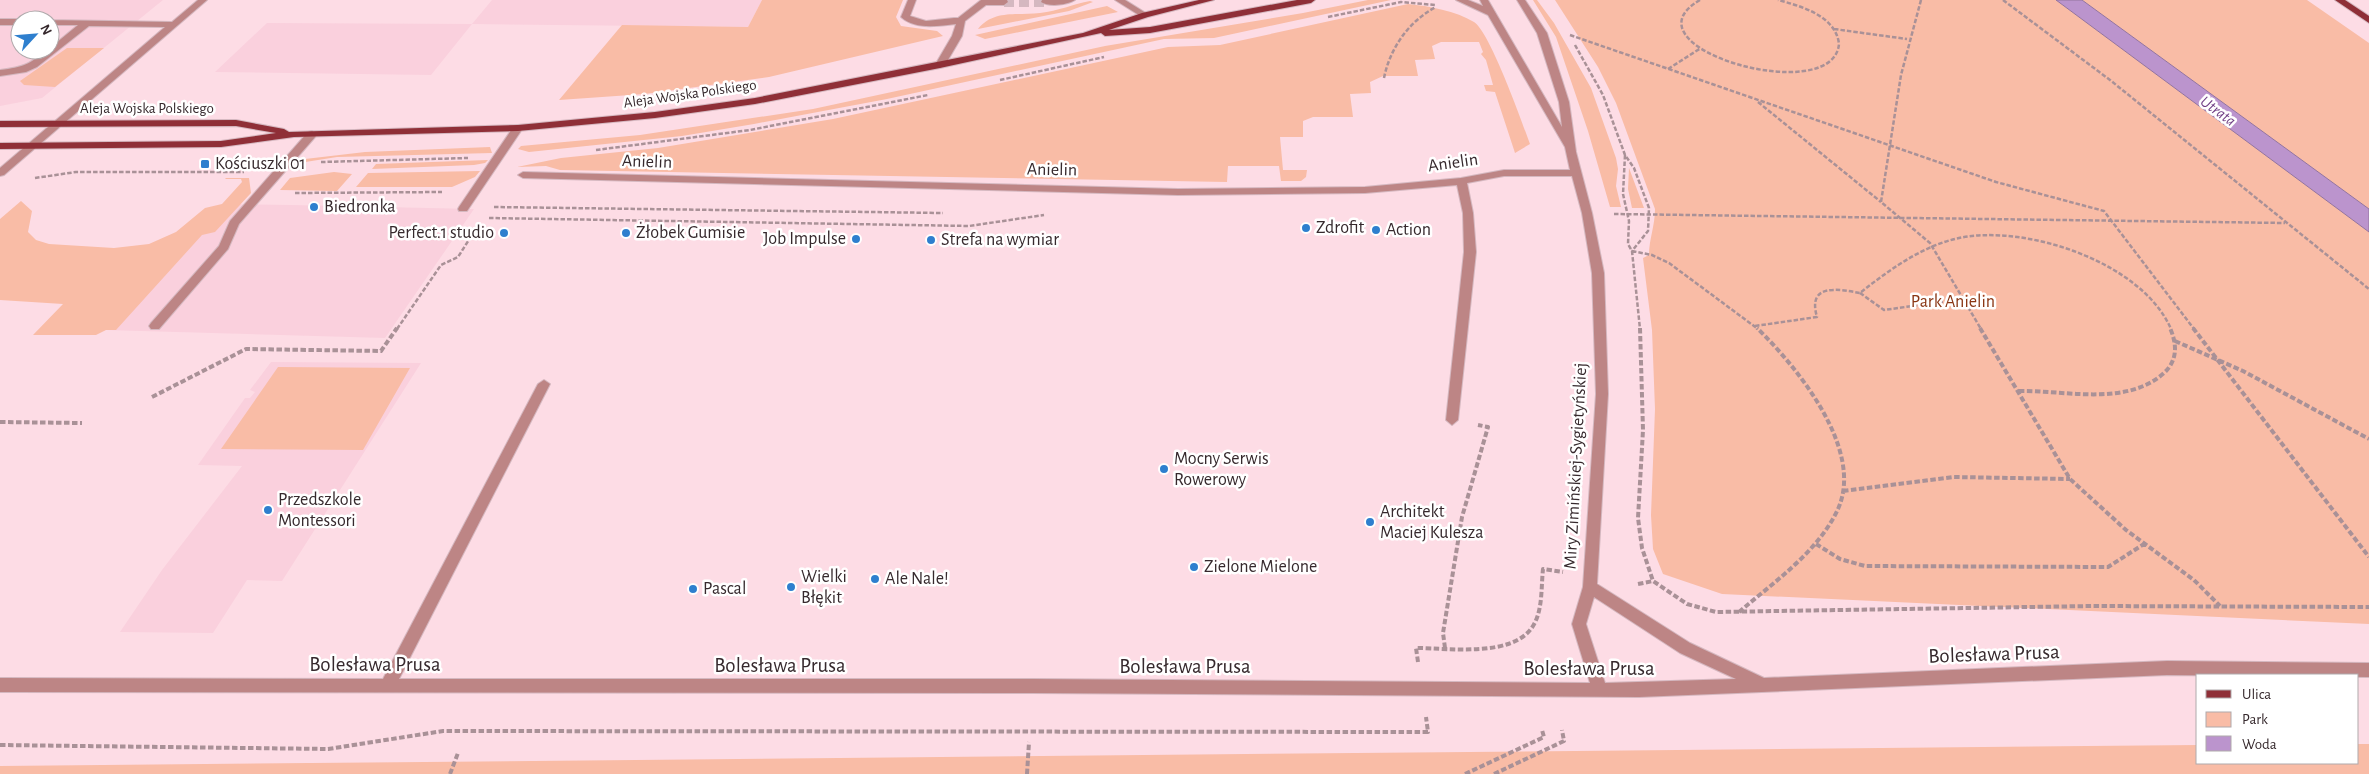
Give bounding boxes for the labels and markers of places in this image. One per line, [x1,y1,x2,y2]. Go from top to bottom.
place label: Kościuszki 01 [215,155,306,173]
marker: Kościuszki 01 [199,158,211,170]
place label: Biedronka [324,198,396,216]
marker: Biedronka [308,201,320,213]
place label: Zdrofit [1316,219,1365,237]
place label: Action [1386,221,1431,239]
place label: Żłobek Gumisie [636,222,745,242]
marker: Zdrofit [1300,222,1312,234]
place label: Perfect.1 studio [388,224,494,242]
marker: Action [1370,224,1382,236]
marker: Perfect.1 studio [498,227,510,239]
marker: Żłobek Gumisie [620,227,632,239]
place label: Job Impulse [763,230,846,248]
place label: Strefa na wymiar [941,231,1059,249]
marker: Job Impulse [850,233,862,245]
marker: Strefa na wymiar [925,234,937,246]
place label: Mocny Serwis Rowerowy [1174,450,1269,489]
marker: Mocny Serwis Rowerowy [1158,463,1170,475]
place label: Przedszkole Montessori [278,491,361,530]
place label: Architekt Maciej Kulesza [1380,503,1484,542]
marker: Przedszkole Montessori [262,504,274,516]
marker: Architekt Maciej Kulesza [1364,516,1376,528]
place label: Zielone Mielone [1204,558,1317,576]
marker: Zielone Mielone [1188,561,1200,573]
place label: Wielki Błękit [801,568,847,607]
place label: Ale Nale! [885,570,949,588]
marker: Ale Nale! [869,573,881,585]
place label: Pascal [703,580,746,598]
marker: Wielki Błękit [785,581,797,593]
marker: Pascal [687,583,699,595]

